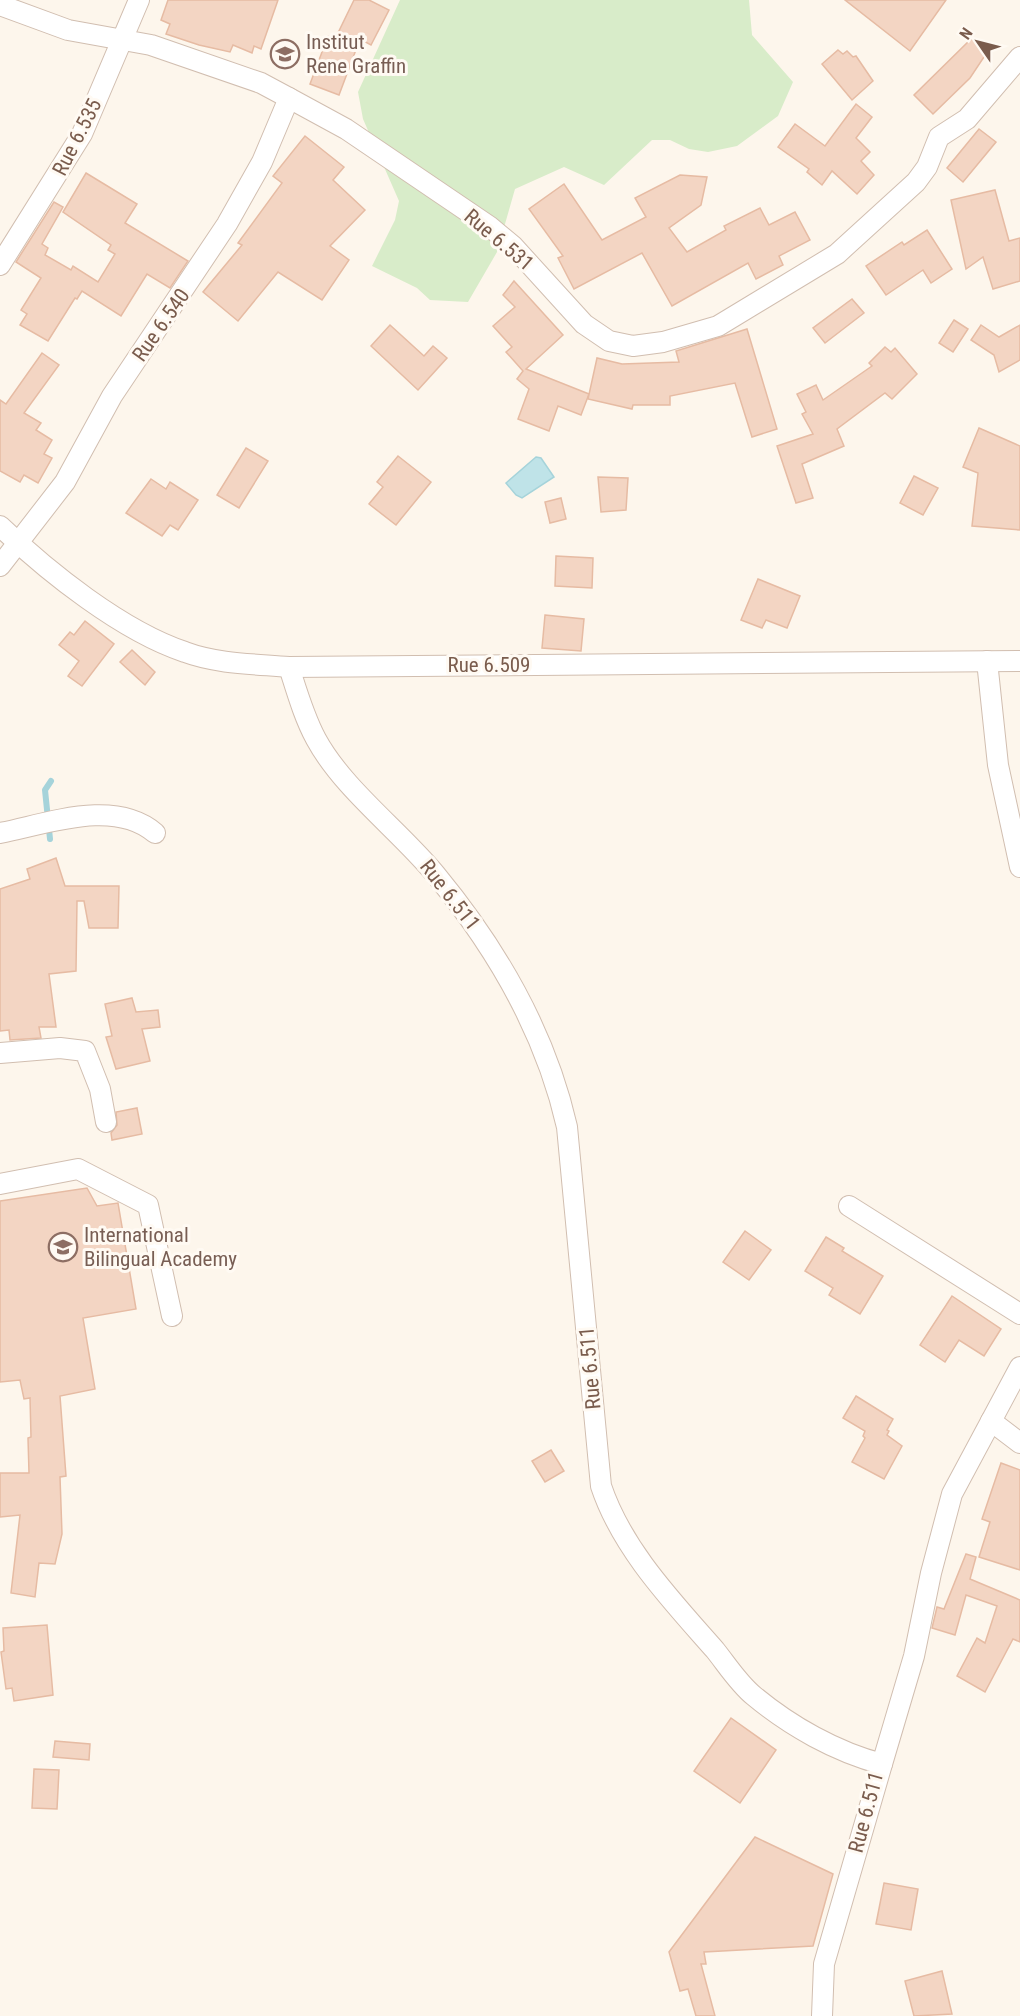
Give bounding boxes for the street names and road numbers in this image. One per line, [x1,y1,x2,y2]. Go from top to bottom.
street label: Rue 6.535 [47,95,107,179]
street label: Rue 6.531 [460,204,538,276]
street label: Rue 6.540 [127,284,195,366]
street label: Rue 6.509 [448,653,530,677]
street label: Rue 6.511 [415,855,485,935]
street label: Rue 6.511 [574,1326,606,1410]
street label: Rue 6.511 [844,1769,888,1855]

